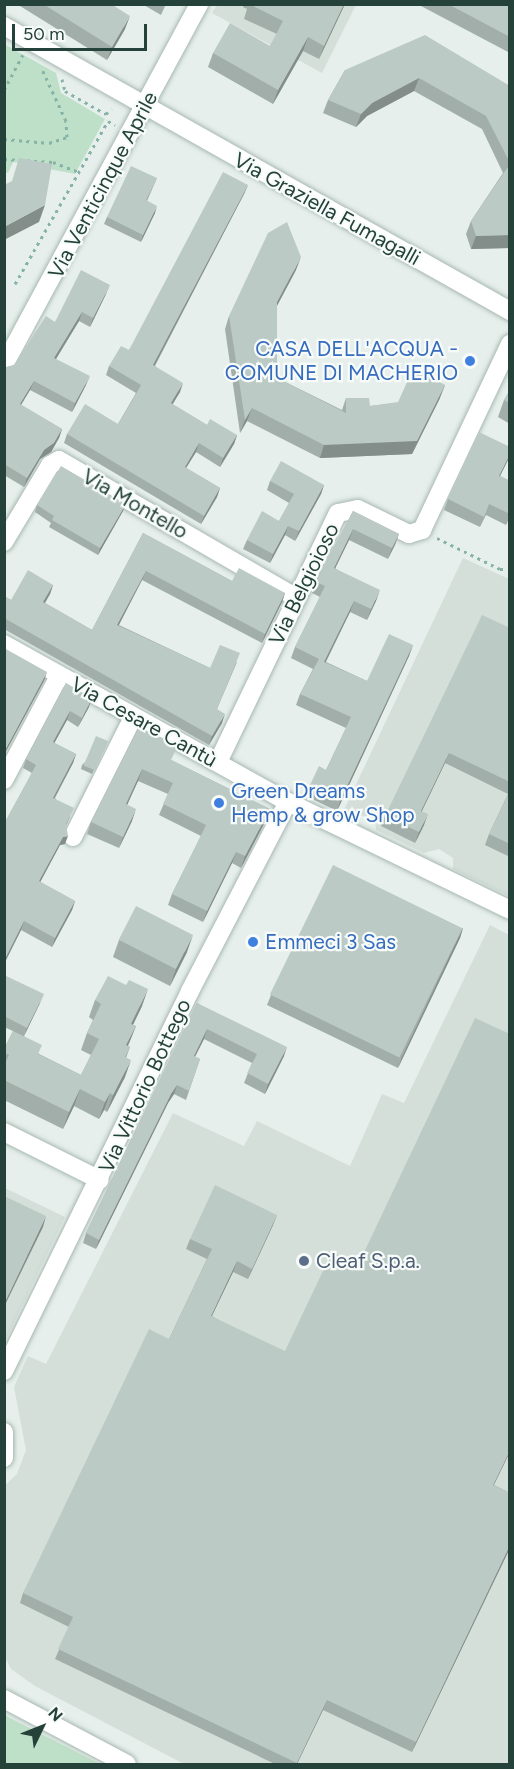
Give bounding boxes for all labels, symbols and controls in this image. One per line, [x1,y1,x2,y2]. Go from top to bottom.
scale bar [15,12,150,50]
text: 50 m [23,23,65,45]
street label: Via Venticinque Aprile [43,87,163,283]
street label: Via Graziella Fumagalli [229,147,425,271]
place label: CASA DELL'ACQUA - COMUNE DI MACHERIO [225,336,458,386]
marker: CASA DELL'ACQUA - COMUNE DI MACHERIO [463,354,477,368]
street label: Via Montello [78,464,192,544]
street label: Via Belgioioso [264,519,344,649]
street label: Via Cesare Cantù [66,671,222,773]
place label: Green Dreams Hemp & grow Shop [231,778,415,828]
marker: Green Dreams Hemp & grow Shop [212,796,226,810]
place label: Emmeci 3 Sas [265,929,396,955]
marker: Emmeci 3 Sas [246,935,260,949]
street label: Via Vittorio Bottego [94,995,196,1177]
place label: Cleaf S.p.a. [316,1248,420,1274]
marker: Cleaf S.p.a. [297,1254,311,1268]
north arrow [12,1697,72,1757]
text: N [44,1703,67,1725]

